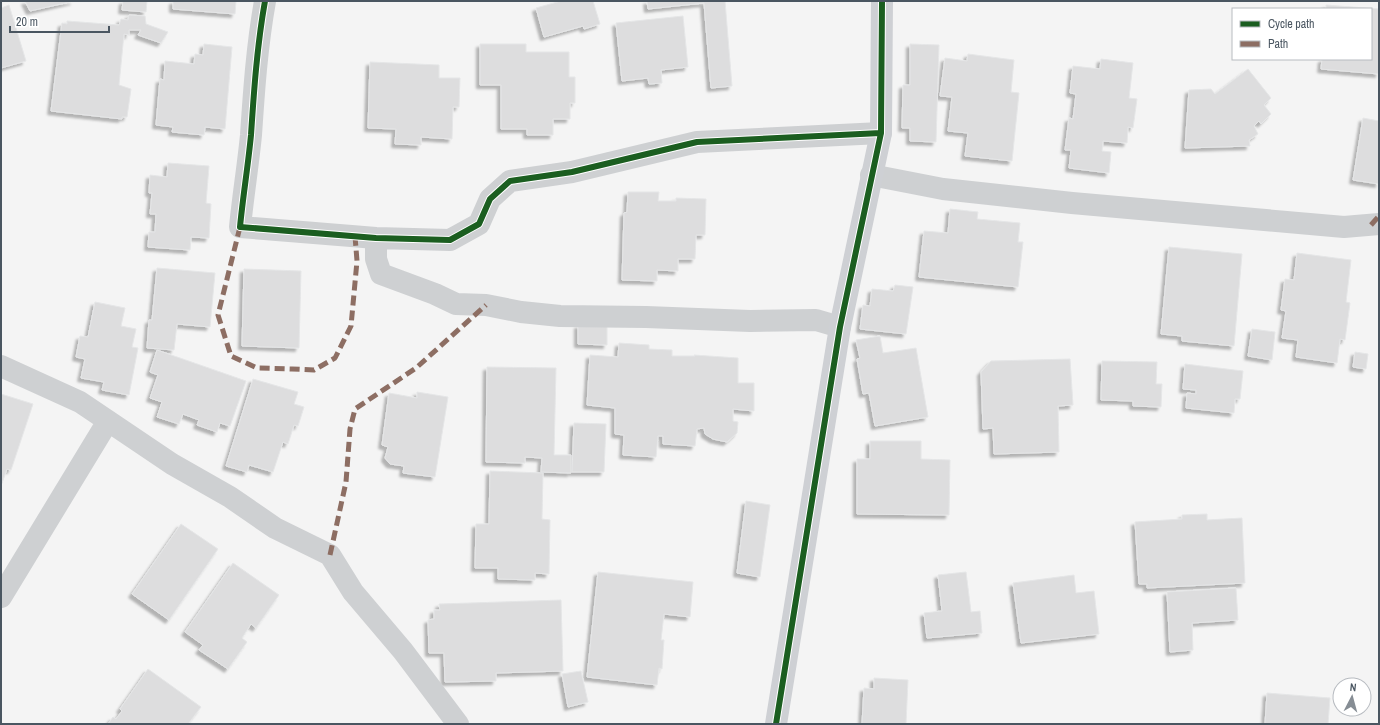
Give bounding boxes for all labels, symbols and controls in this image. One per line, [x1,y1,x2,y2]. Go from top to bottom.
scale bar [10,8,109,34]
legend [1232,8,1372,60]
text: 20 m [16,14,38,30]
text: Cycle path [1268,16,1315,32]
text: Path [1268,36,1288,52]
north arrow [1332,677,1372,717]
text: N [1349,680,1357,694]

